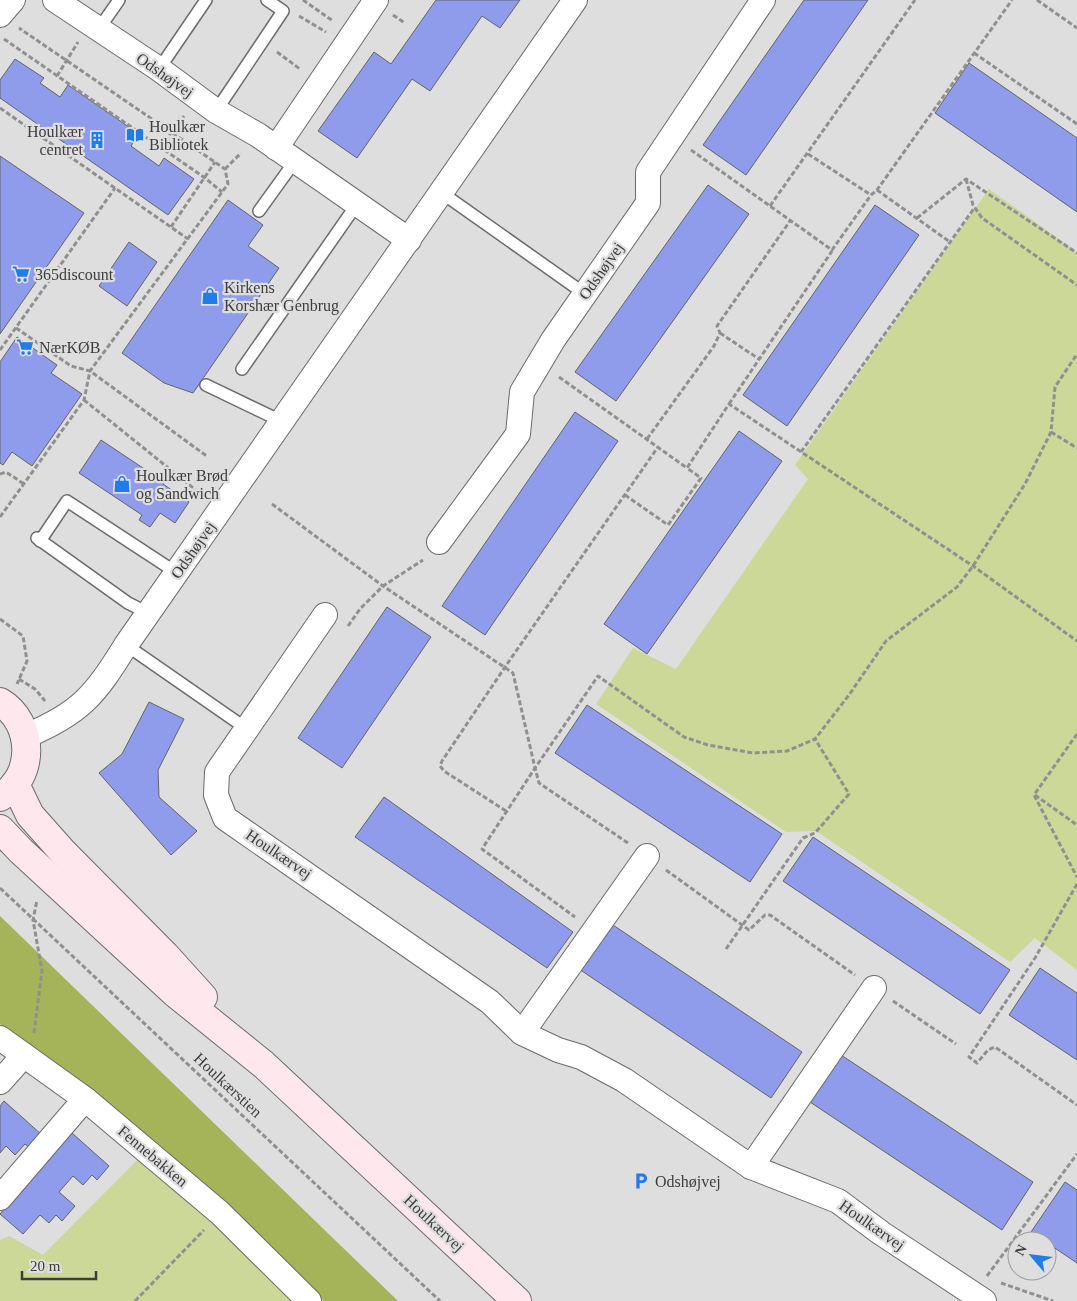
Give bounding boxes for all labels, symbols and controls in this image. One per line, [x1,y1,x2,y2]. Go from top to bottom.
street label: Odshøjvej [133,49,197,102]
place label: Houlkær Bibliotek [149,118,209,153]
place label: Houlkær centret [27,123,84,158]
library icon: Houlkær Bibliotek [125,125,145,145]
building icon: Houlkær centret [87,130,107,150]
street label: Odshøjvej [575,239,628,303]
supermarket icon: 365discount [11,264,31,284]
place label: 365discount [35,266,114,283]
place label: Kirkens Korshær Genbrug [224,279,339,315]
shop icon: Kirkens Korshær Genbrug [200,286,220,306]
supermarket icon: NærKØB [15,337,35,357]
place label: NærKØB [39,339,100,356]
place label: Houlkær Brød og Sandwich [136,467,228,503]
shop icon: Houlkær Brød og Sandwich [112,474,132,494]
street label: Odshøjvej [167,518,220,582]
street label: Houlkærvej [242,826,315,883]
street label: Houlkærstien [191,1049,265,1121]
street label: Fennebakken [115,1122,191,1190]
parking icon: Odshøjvej [631,1171,651,1191]
place label: Odshøjvej [655,1173,721,1191]
street label: Houlkærvej [400,1191,467,1256]
street label: Houlkærvej [836,1196,908,1254]
north arrow [1007,1231,1057,1281]
text: N [1012,1242,1030,1258]
scale bar [22,1248,96,1280]
text: 20 m [30,1258,61,1274]

